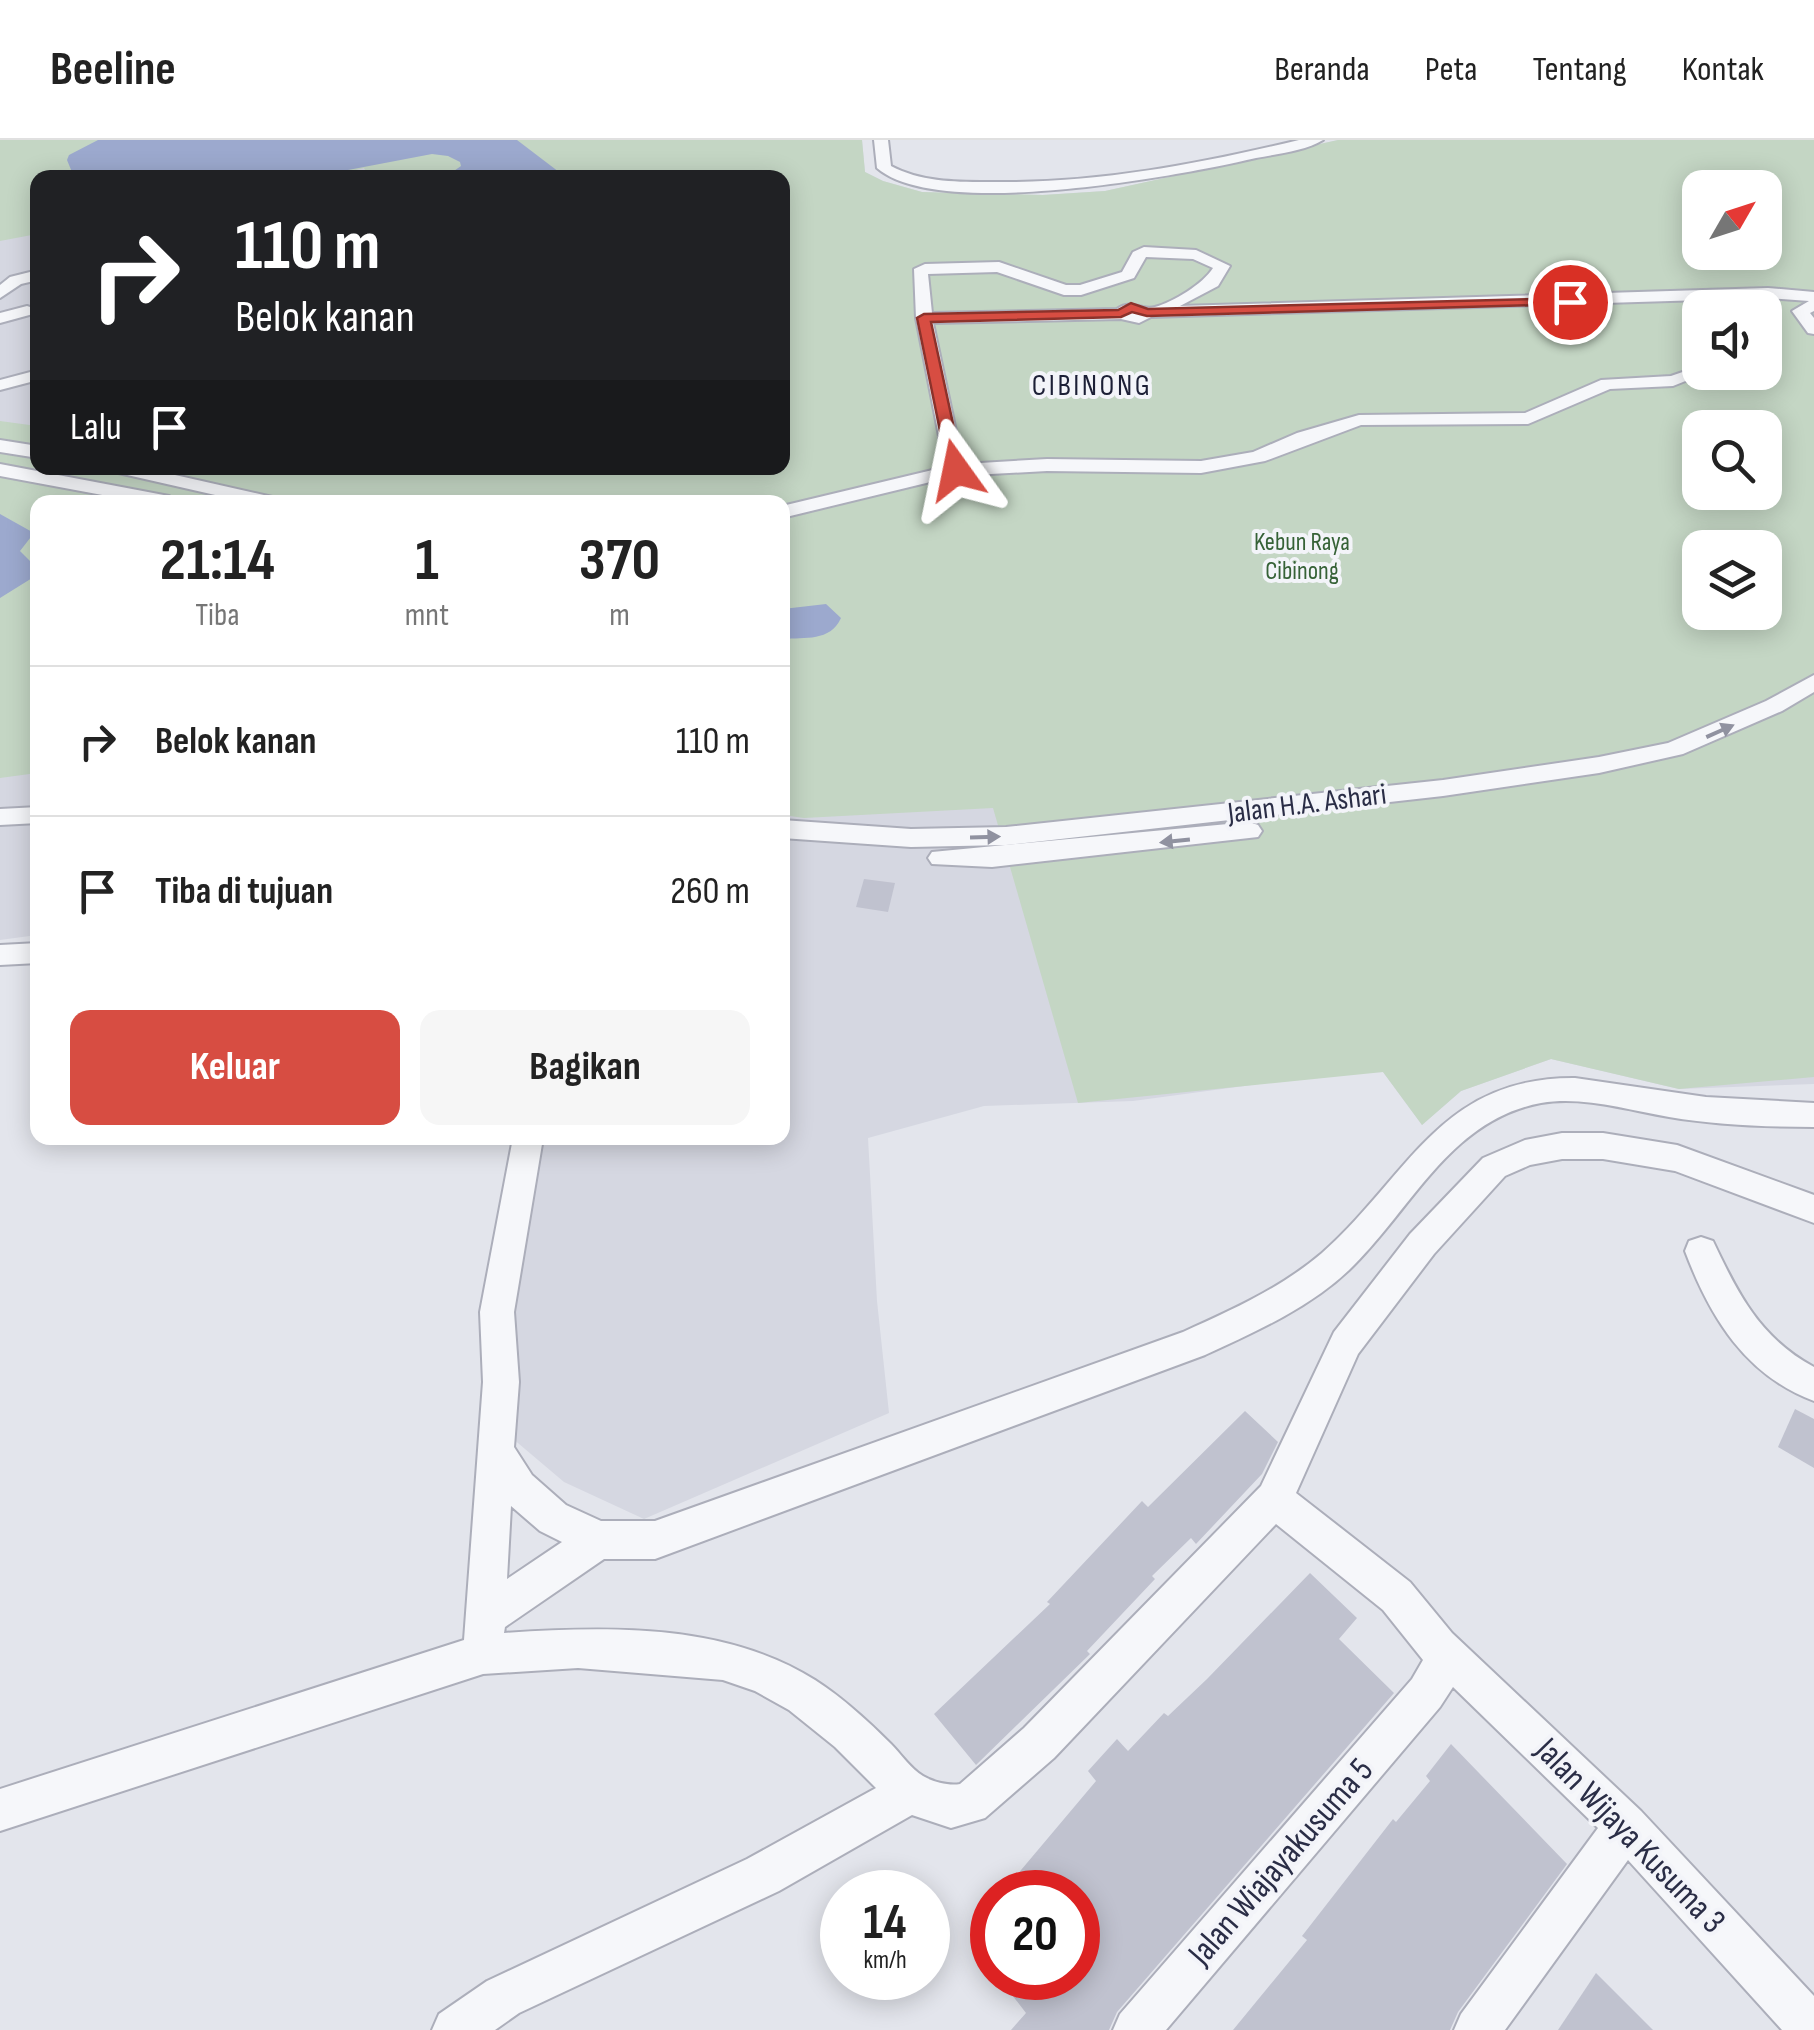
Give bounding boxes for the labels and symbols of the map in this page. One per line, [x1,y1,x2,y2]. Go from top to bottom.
north arrow [1682,170,1782,270]
pin [1528,260,1613,345]
district label: CIBINONG [1032,368,1152,404]
position arrow [904,418,1008,522]
park label: Kebun Raya Cibinong [1254,527,1350,587]
one-way arrow [1706,722,1735,739]
street label: Jalan H.A. Ashari [1225,776,1388,832]
one-way arrow [969,828,1001,844]
one-way arrow [1159,833,1190,849]
street label: Jalan Wijaya Kusuma 3 [1525,1728,1734,1943]
street label: Jalan Wiajayakusuma 5 [1179,1750,1383,1975]
speed limit sign: 20 [970,1870,1100,2000]

